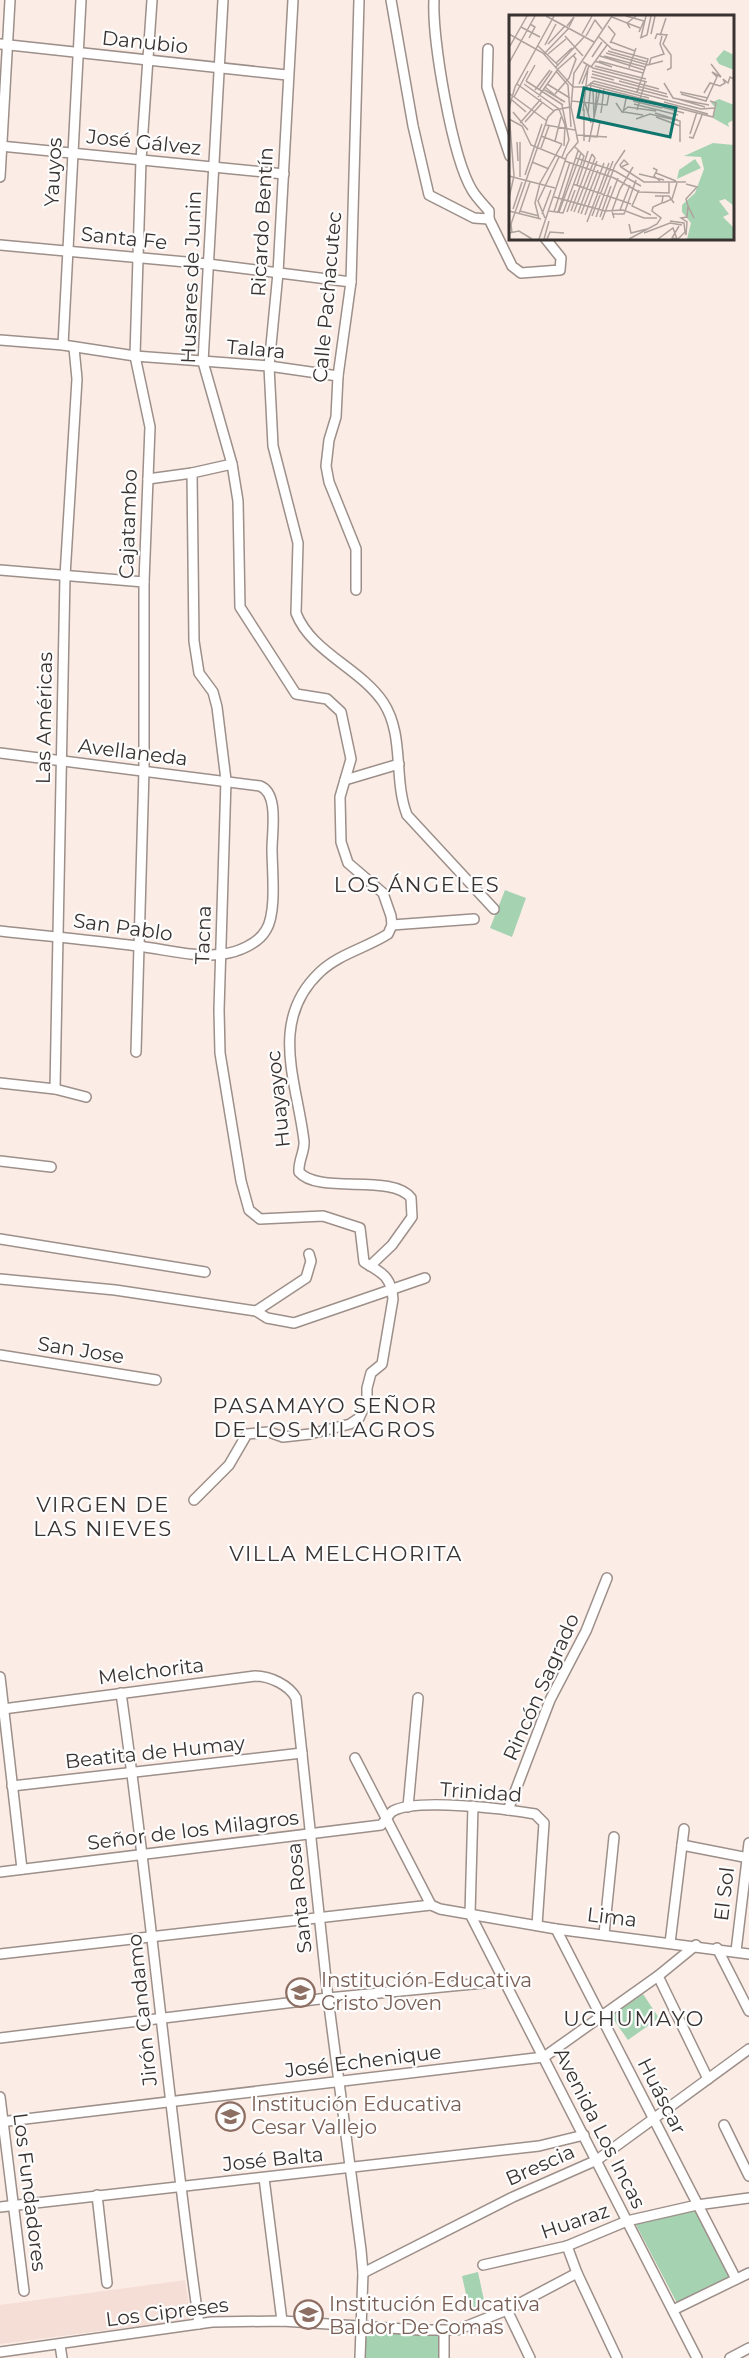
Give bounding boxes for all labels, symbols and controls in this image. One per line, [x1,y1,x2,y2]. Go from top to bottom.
inset map [509,15,734,240]
street label: Danubio [101,26,189,58]
street label: José Gálvez [85,124,202,160]
street label: Yauyos [39,136,67,207]
street label: Ricardo Bentín [246,147,278,297]
street label: Husares de Junin [176,190,206,364]
street label: Calle Pachacutec [308,210,346,384]
street label: Santa Fe [80,222,168,254]
street label: Talara [226,334,286,364]
street label: Cajatambo [114,469,142,579]
street label: Las Américas [31,651,57,784]
street label: Avellaneda [77,733,189,771]
district label: LOS ÁNGELES [334,872,500,897]
street label: Tacna [190,905,216,965]
street label: San Pablo [72,908,174,946]
street label: Huayayoc [261,1049,295,1149]
street label: San Jose [36,1331,126,1369]
district label: PASAMAYO SEÑOR DE LOS MILAGROS [213,1393,437,1442]
district label: VIRGEN DE LAS NIEVES [33,1492,173,1541]
district label: VILLA MELCHORITA [229,1541,463,1566]
street label: Rincón Sagrado [498,1610,584,1764]
street label: Melchorita [97,1653,205,1689]
street label: Beatita de Humay [64,1731,246,1773]
street label: Trinidad [439,1777,523,1807]
street label: Señor de los Milagros [86,1805,300,1855]
street label: Santa Rosa [281,1842,317,1954]
street label: El Sol [709,1866,739,1922]
street label: Lima [586,1902,638,1932]
street label: Jirón Candamo [122,1933,162,2088]
place label: Institución Educativa Cristo Joven [321,1968,532,2015]
school or university icon: Institución Educativa Cristo Joven [284,1976,316,2008]
district label: UCHUMAYO [563,2006,705,2031]
street label: José Echenique [282,2039,443,2083]
street label: Avenida Los Incas [549,2043,651,2213]
street label: Huáscar [633,2054,691,2138]
place label: Institución Educativa Cesar Vallejo [251,2092,462,2139]
school or university icon: Institución Educativa Cesar Vallejo [214,2100,246,2132]
street label: Los Fundadores [8,2111,52,2273]
street label: Brescia [502,2139,578,2191]
street label: José Balta [220,2142,325,2176]
street label: Huaraz [538,2198,612,2244]
place label: Institución Educativa Baldor De Comas [329,2292,540,2339]
street label: Los Cipreses [104,2293,230,2331]
school or university icon: Institución Educativa Baldor De Comas [292,2299,324,2331]

